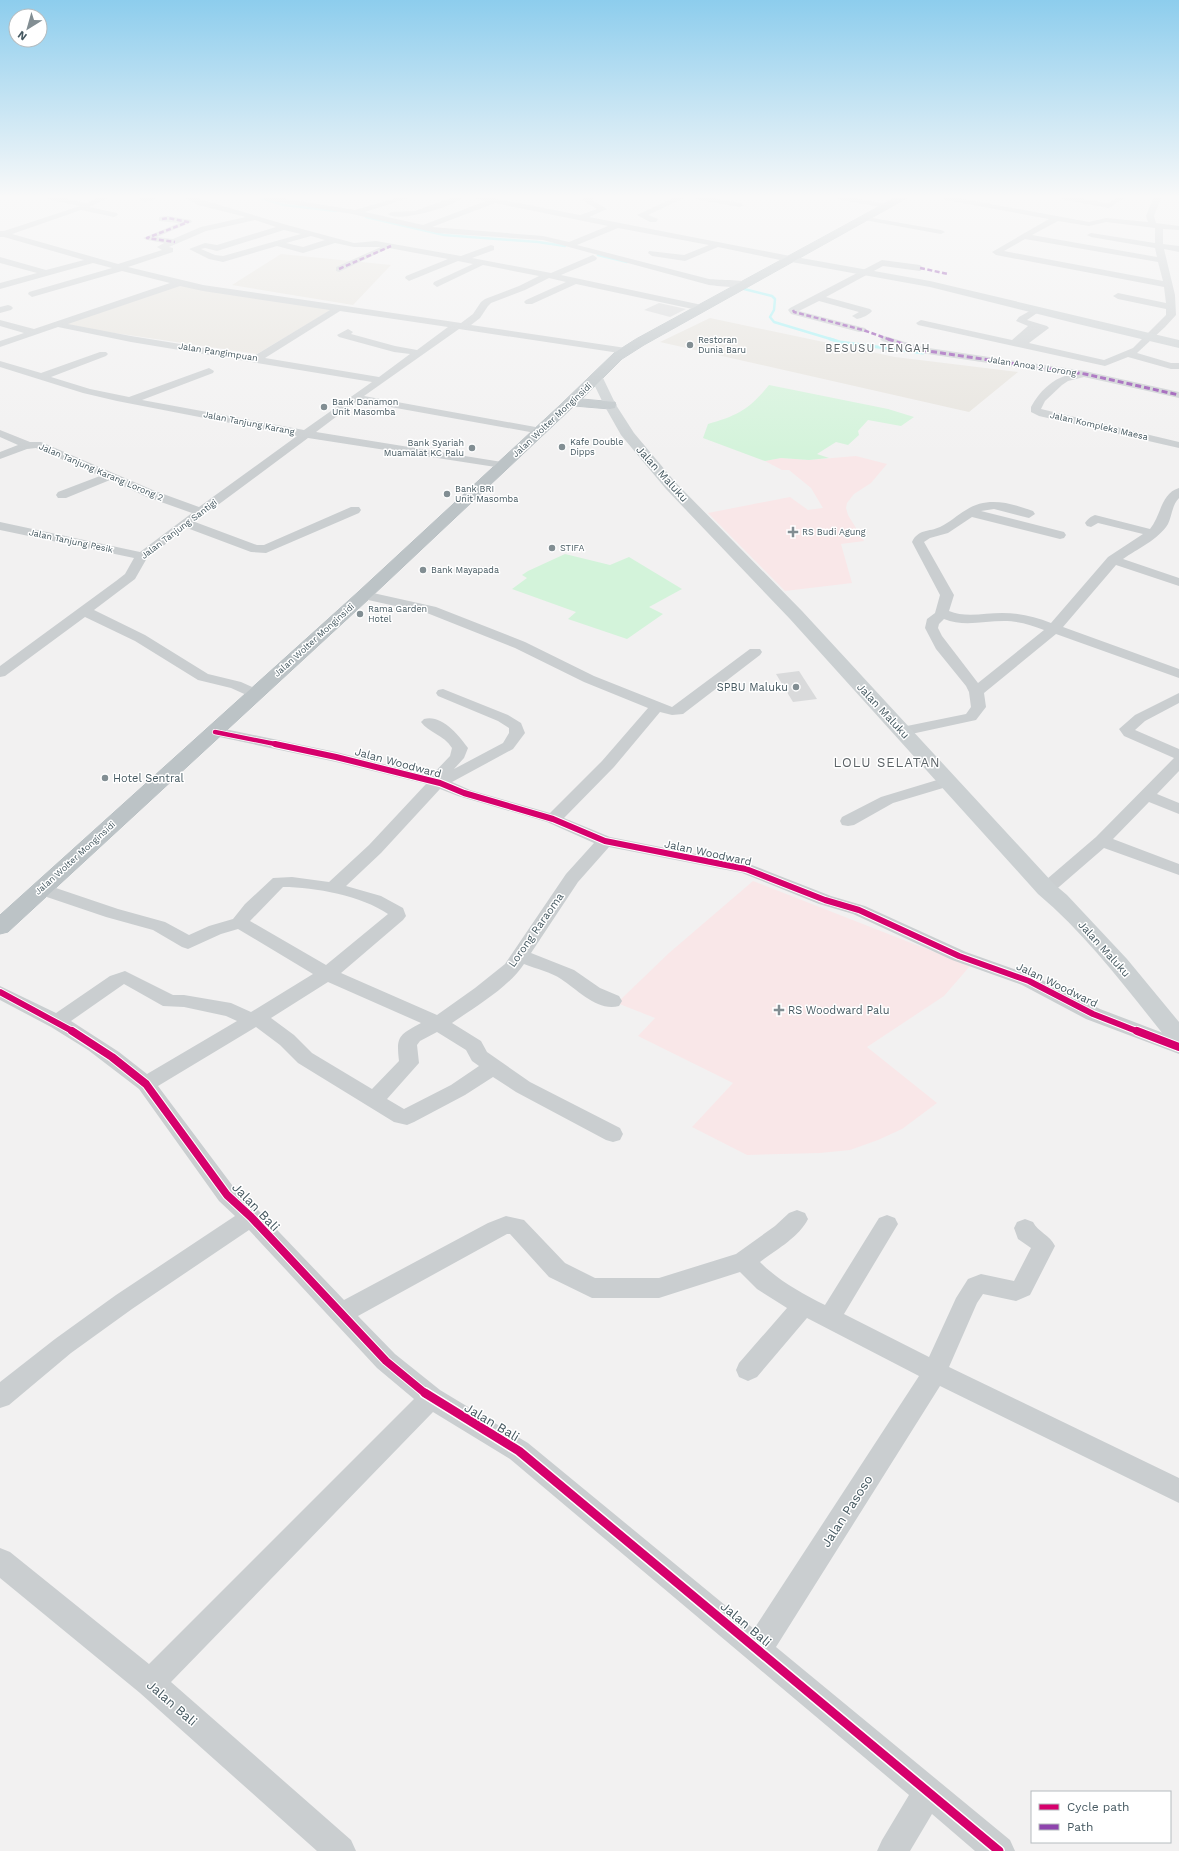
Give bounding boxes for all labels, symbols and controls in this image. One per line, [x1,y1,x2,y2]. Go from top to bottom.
north arrow [8,8,48,48]
text: N [15,28,29,43]
place label: Restoran Dunia Baru [698,335,746,355]
marker: Restoran Dunia Baru [685,340,695,350]
street label: Jalan Pangimpuan [178,341,258,363]
district label: BESUSU TENGAH [825,342,931,355]
street label: Jalan Anoa 2 Lorong [987,354,1077,378]
street label: Jalan Wolter Monginsidi [510,381,594,459]
place label: Bank Danamon Unit Masomba [332,397,398,417]
marker: Bank Danamon Unit Masomba [319,402,329,412]
street label: Jalan Tanjung Karang [203,409,296,437]
street label: Jalan Kompleks Maesa [1049,410,1149,442]
place label: Kafe Double Dipps [570,437,624,457]
place label: Bank Syariah Muamalat KC Palu [384,438,464,458]
street label: Jalan Tanjung Karang Lorong 2 [37,441,165,503]
marker: Kafe Double Dipps [557,442,567,452]
marker: Bank Syariah Muamalat KC Palu [467,443,477,453]
street label: Jalan Maluku [633,443,691,505]
place label: Bank BRI Unit Masomba [455,484,518,504]
marker: Bank BRI Unit Masomba [442,489,452,499]
street label: Jalan Tanjung Santigi [139,497,219,561]
marker: RS Budi Agung [787,526,799,538]
street label: Jalan Tanjung Pesik [28,527,114,555]
place label: RS Budi Agung [802,527,866,537]
marker: STIFA [547,543,557,553]
place label: STIFA [560,543,584,553]
marker: Bank Mayapada [418,565,428,575]
place label: Bank Mayapada [431,565,499,575]
street label: Jalan Wolter Monginsidi [272,601,356,679]
place label: Rama Garden Hotel [368,604,427,624]
marker: Rama Garden Hotel [355,609,365,619]
place label: SPBU Maluku [717,681,788,694]
street label: Jalan Maluku [854,681,912,741]
marker: SPBU Maluku [791,682,801,692]
street label: Jalan Woodward [353,745,443,781]
district label: LOLU SELATAN [833,755,941,770]
place label: Hotel Sentral [113,772,184,785]
marker: Hotel Sentral [100,773,110,783]
street label: Jalan Wolter Monginsidi [33,819,117,897]
street label: Jalan Woodward [663,837,753,869]
street label: Lorong Raraoma [506,890,566,970]
street label: Jalan Maluku [1075,918,1133,980]
street label: Jalan Woodward [1014,960,1100,1010]
marker: RS Woodward Palu [773,1004,785,1016]
place label: RS Woodward Palu [788,1004,890,1017]
street label: Jalan Bali [229,1180,283,1234]
street label: Jalan Bali [462,1400,522,1444]
street label: Jalan Pasoso [818,1472,876,1550]
street label: Jalan Bali [718,1598,774,1650]
street label: Jalan Bali [144,1677,200,1729]
legend [1031,1791,1171,1843]
text: Cycle path [1067,1800,1129,1814]
text: Path [1067,1820,1093,1834]

